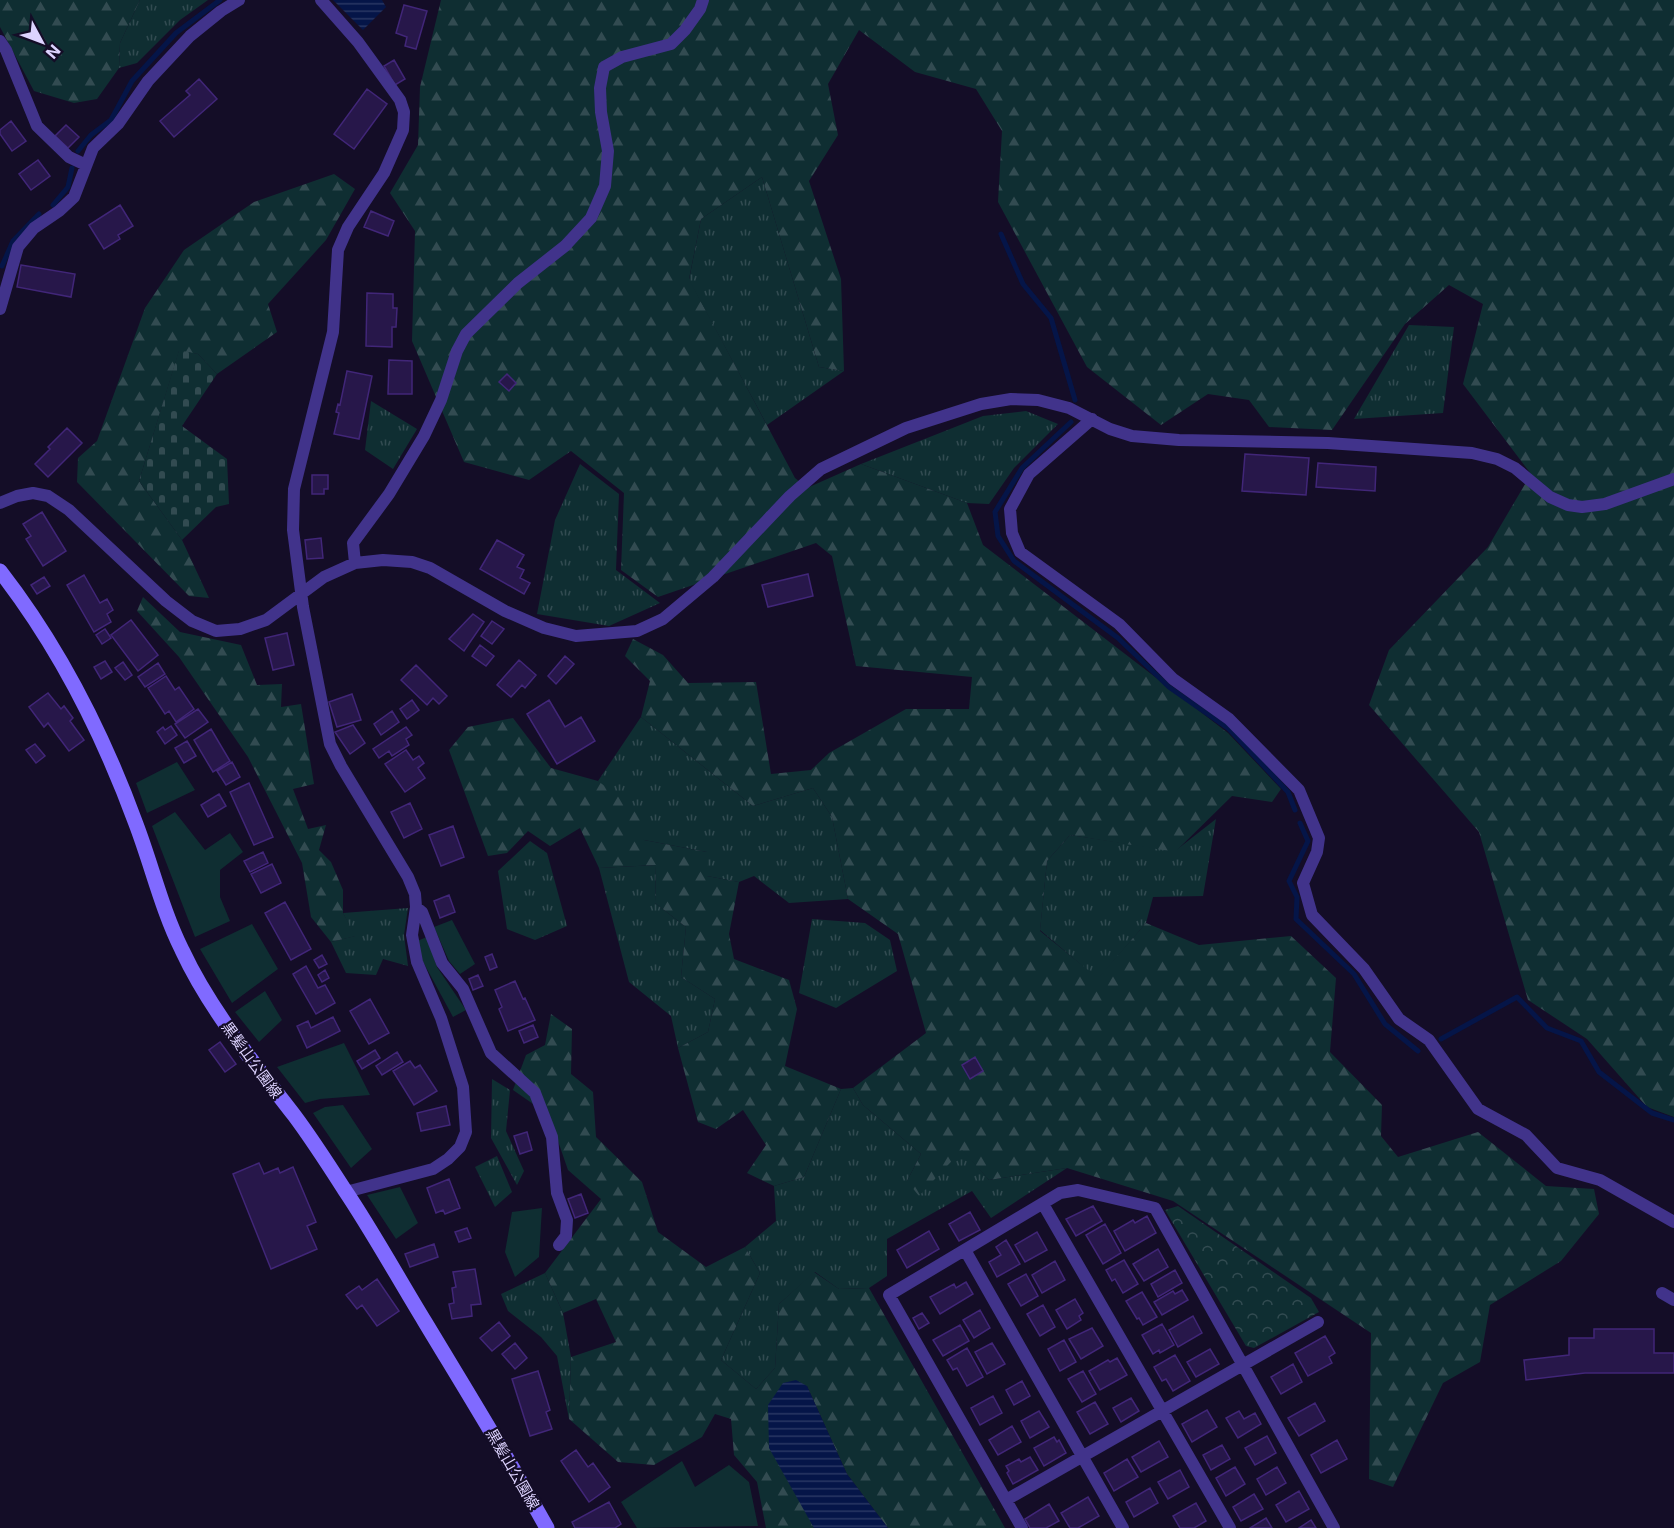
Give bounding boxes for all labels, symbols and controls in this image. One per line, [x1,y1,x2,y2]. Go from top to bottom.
north arrow [12,12,72,72]
text: N [42,41,65,63]
street label: 黒髪山公園線 [218,1018,286,1102]
street label: 黒髪山公園線 [482,1425,544,1513]

